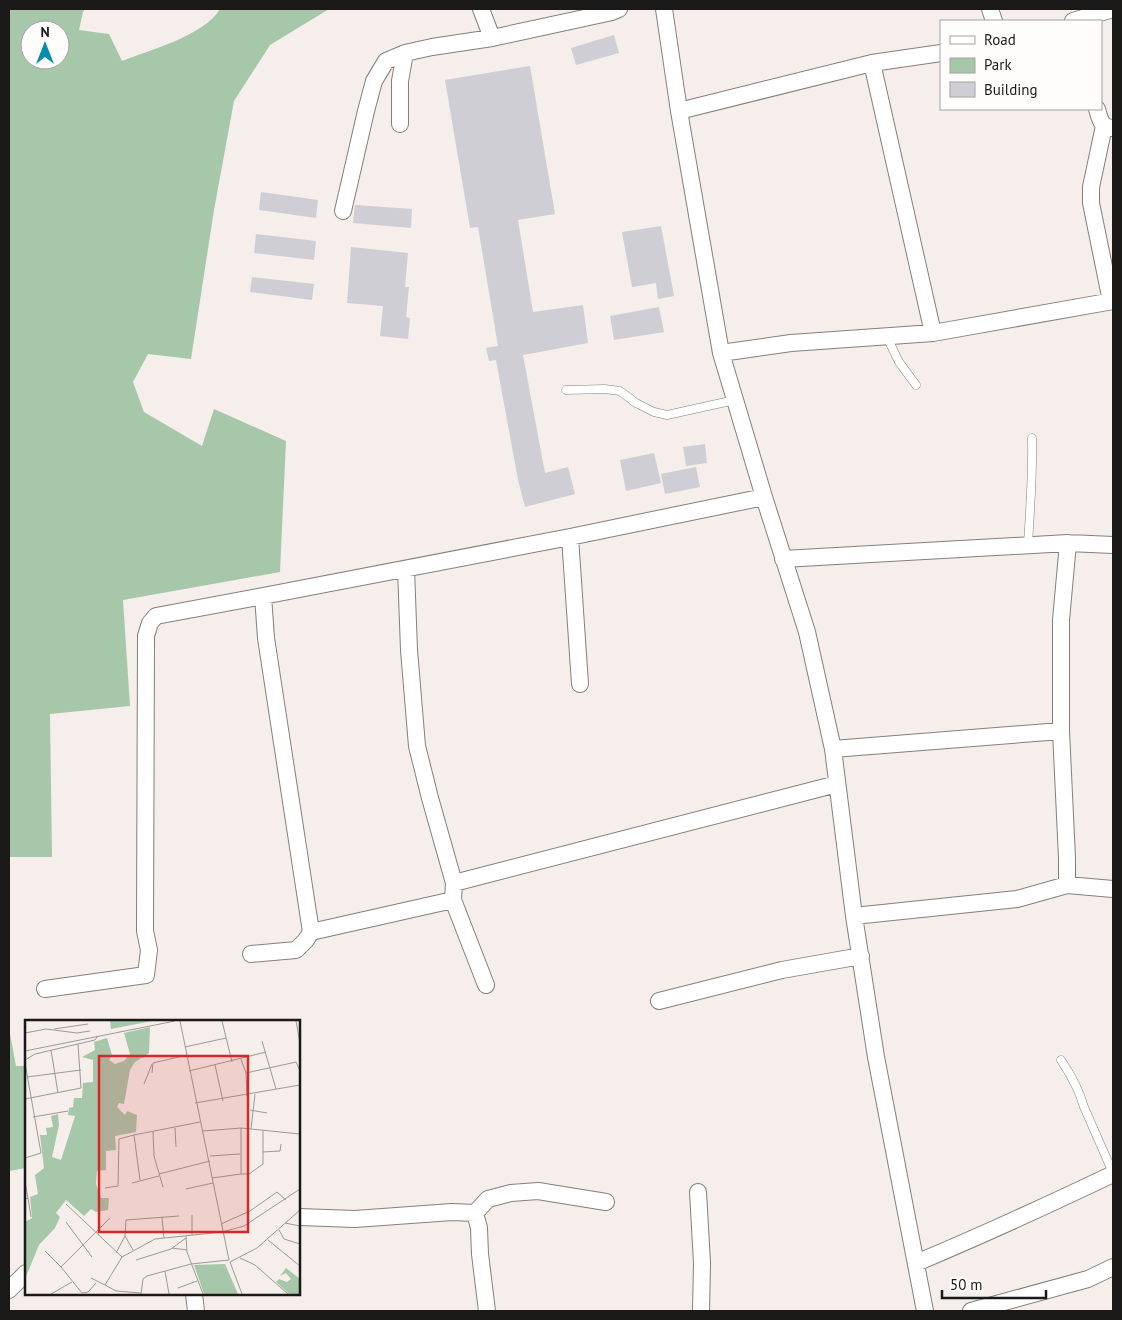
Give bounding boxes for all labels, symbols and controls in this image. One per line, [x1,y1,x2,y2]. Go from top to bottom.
north arrow [20,20,70,70]
legend [940,20,1102,110]
text: N [40,23,50,41]
text: Road [984,30,1016,49]
text: Park [984,55,1012,74]
text: Building [984,80,1038,99]
inset map [25,1020,300,1295]
scale bar [942,1268,1046,1300]
text: 50 m [950,1275,983,1294]

